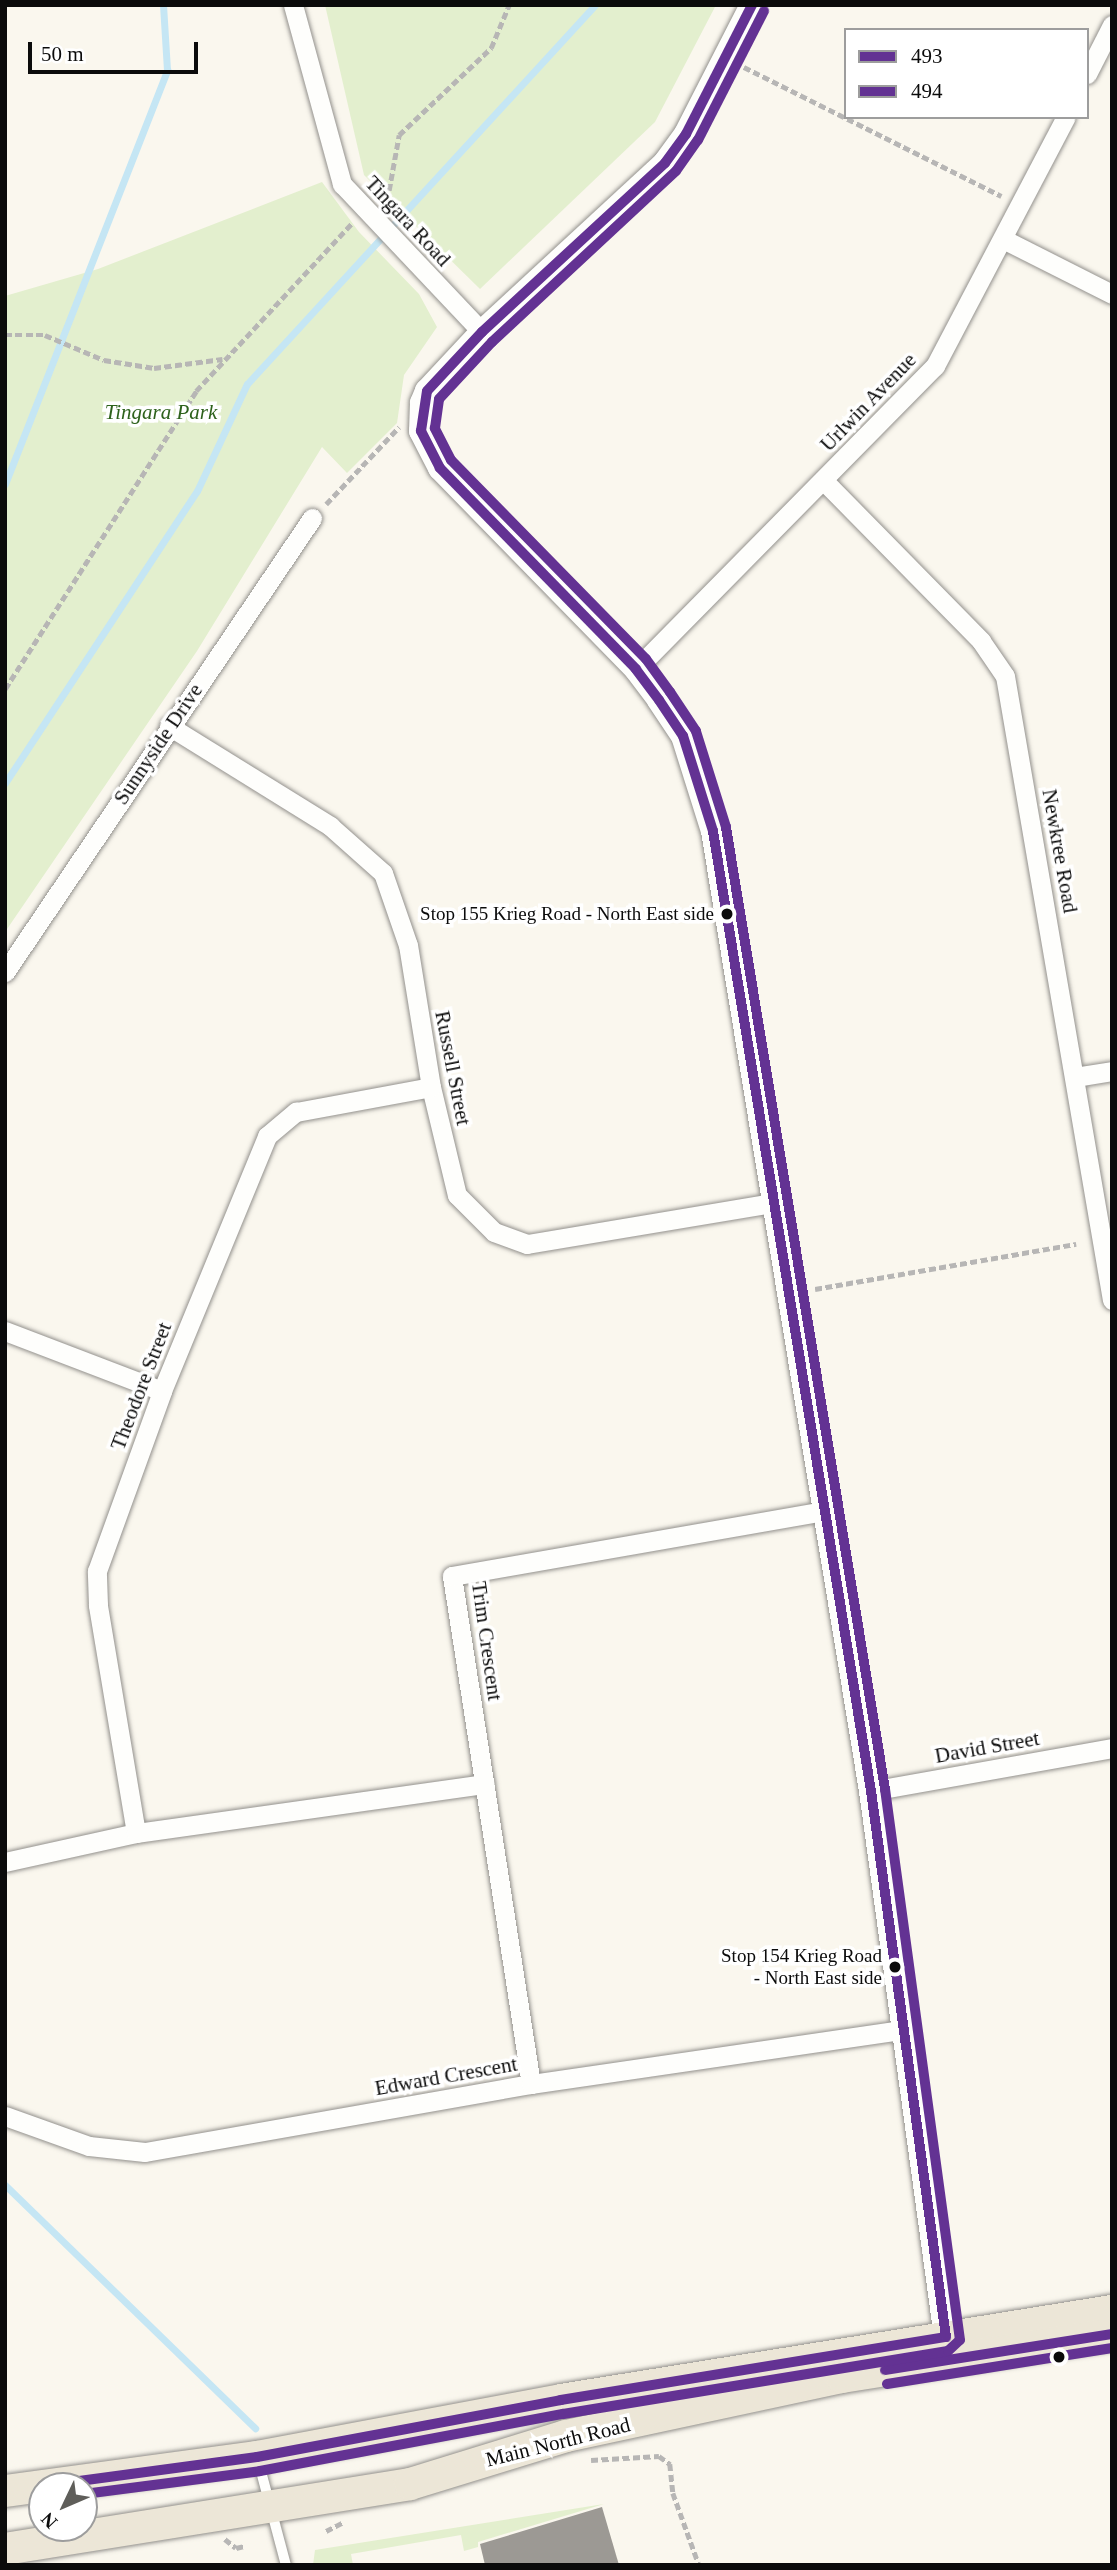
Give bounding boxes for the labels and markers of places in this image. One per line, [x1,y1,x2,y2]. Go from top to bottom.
place label: Stop 155 Krieg Road - North East side [420,903,714,925]
marker: Stop 155 Krieg Road - North East side [720,907,734,921]
place label: Stop 154 Krieg Road - North East side [721,1945,882,1989]
marker: Stop 154 Krieg Road - North East side [888,1960,902,1974]
unlabelled marker [1052,2350,1066,2364]

